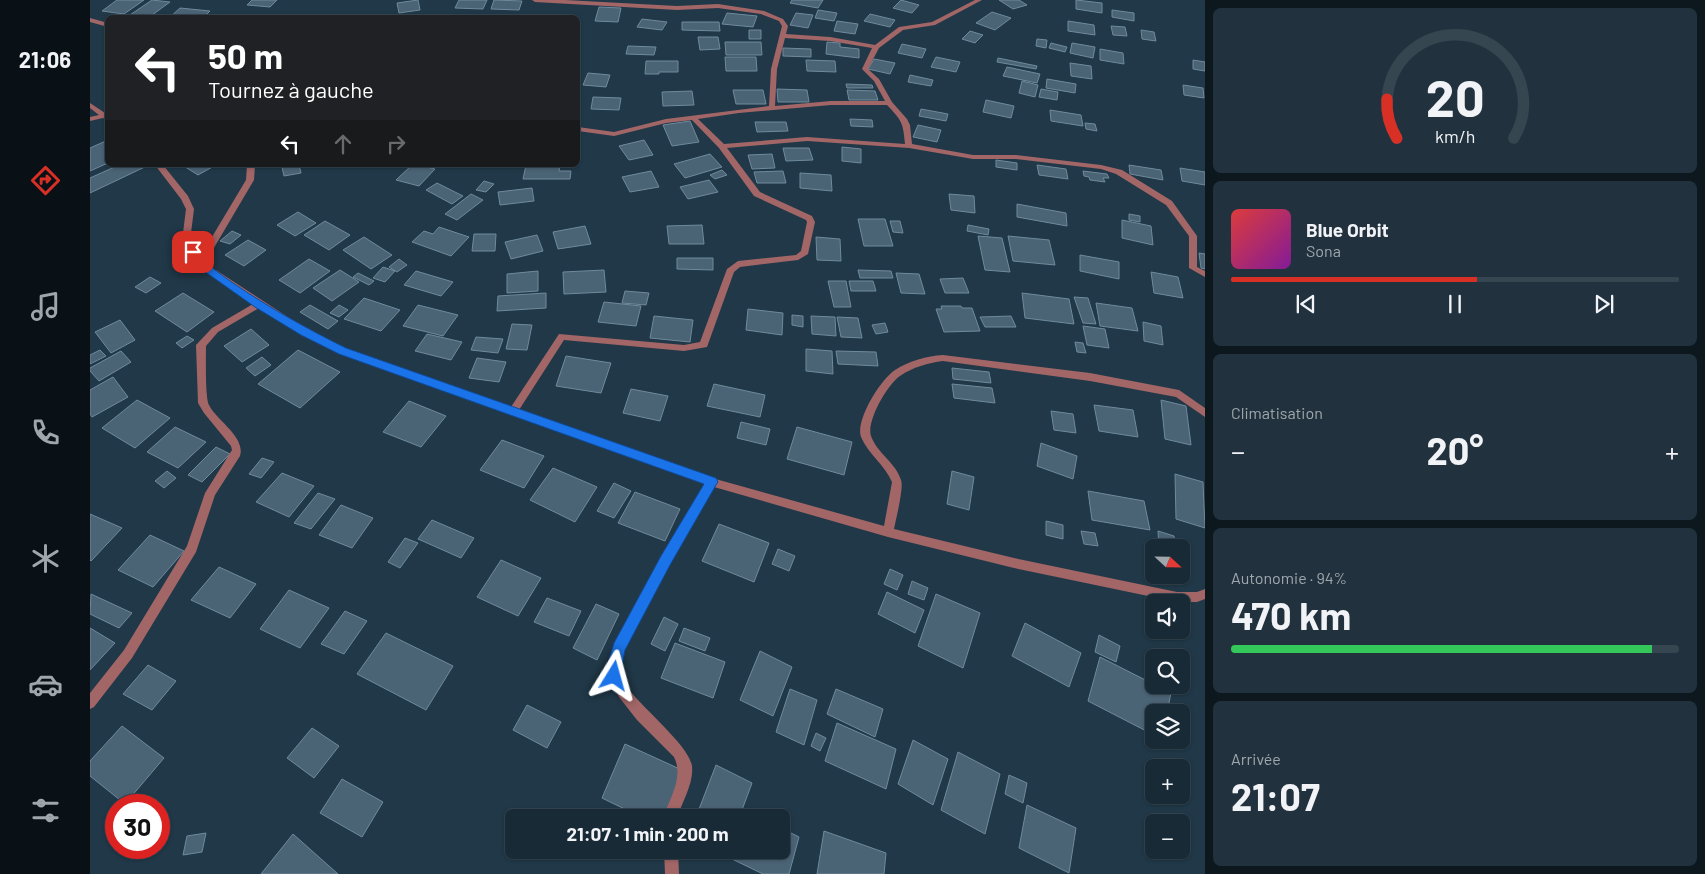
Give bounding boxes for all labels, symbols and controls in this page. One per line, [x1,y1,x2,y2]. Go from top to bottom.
text: 50 m [208,34,283,76]
icon: left [125,35,190,100]
text: 21:06 [19,46,71,72]
text: 20 [1426,65,1484,127]
text: Tournez à gauche [208,76,374,102]
text: km/h [1435,125,1475,147]
icon: left [276,130,304,158]
icon: ahead [329,130,357,158]
icon: right [382,130,410,158]
icon: directions [28,163,63,198]
text: Blue Orbit [1306,218,1389,241]
pin [172,231,214,273]
icon: arrive [179,238,207,266]
text: Sona [1306,241,1341,260]
icon: music [28,289,63,324]
icon: previous [1292,290,1320,318]
icon: pause [1441,290,1469,318]
icon: next [1590,290,1618,318]
text: Climatisation [1231,403,1323,422]
icon: phone [28,415,63,450]
text: 20° [1426,427,1484,473]
text: − [1231,434,1245,468]
text: + [1665,434,1679,468]
north arrow [1145,539,1190,584]
map controls [1145,539,1190,859]
icon: climate [28,541,63,576]
text: Autonomie · 94% [1231,568,1347,587]
text: 470 km [1231,592,1351,638]
button: sound [1145,594,1190,639]
position arrow [587,649,639,701]
button: search [1145,649,1190,694]
icon: car [28,667,63,702]
button: layers [1145,704,1190,749]
text: Arrivée [1231,749,1281,768]
button: + [1145,759,1190,804]
text: 21:07 [1231,773,1320,819]
icon: filters [28,793,63,828]
speed limit sign: 30 [105,794,170,859]
button: − [1145,814,1190,859]
text: 21:07 · 1 min · 200 m [566,822,729,845]

